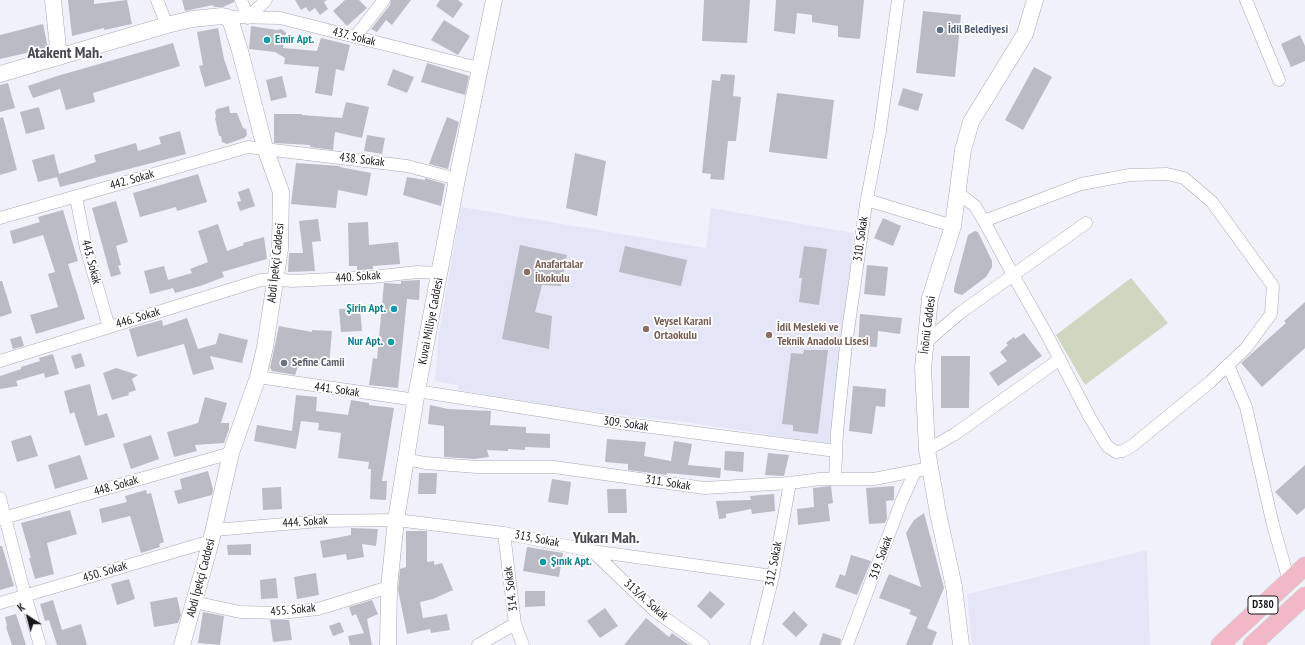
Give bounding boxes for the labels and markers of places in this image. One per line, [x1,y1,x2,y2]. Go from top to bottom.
place label: İdil Belediyesi [948,23,1008,37]
marker: İdil Belediyesi [935,25,945,35]
place label: Emir Apt. [275,33,314,47]
marker: Emir Apt. [262,35,272,45]
place label: Anafartalar İlkokulu [535,258,583,286]
marker: Anafartalar İlkokulu [522,267,532,277]
place label: Şirin Apt. [347,302,386,316]
marker: Şirin Apt. [389,304,399,314]
place label: Veysel Karani Ortaokulu [654,315,711,343]
place label: İdil Mesleki ve Teknik Anadolu Lisesi [777,321,869,349]
marker: Veysel Karani Ortaokulu [641,324,651,334]
marker: İdil Mesleki ve Teknik Anadolu Lisesi [764,330,774,340]
place label: Nur Apt. [348,335,383,349]
marker: Nur Apt. [386,337,396,347]
place label: Sefine Camii [292,356,345,370]
marker: Sefine Camii [279,358,289,368]
place label: Şınık Apt. [551,555,592,569]
marker: Şınık Apt. [538,557,548,567]

